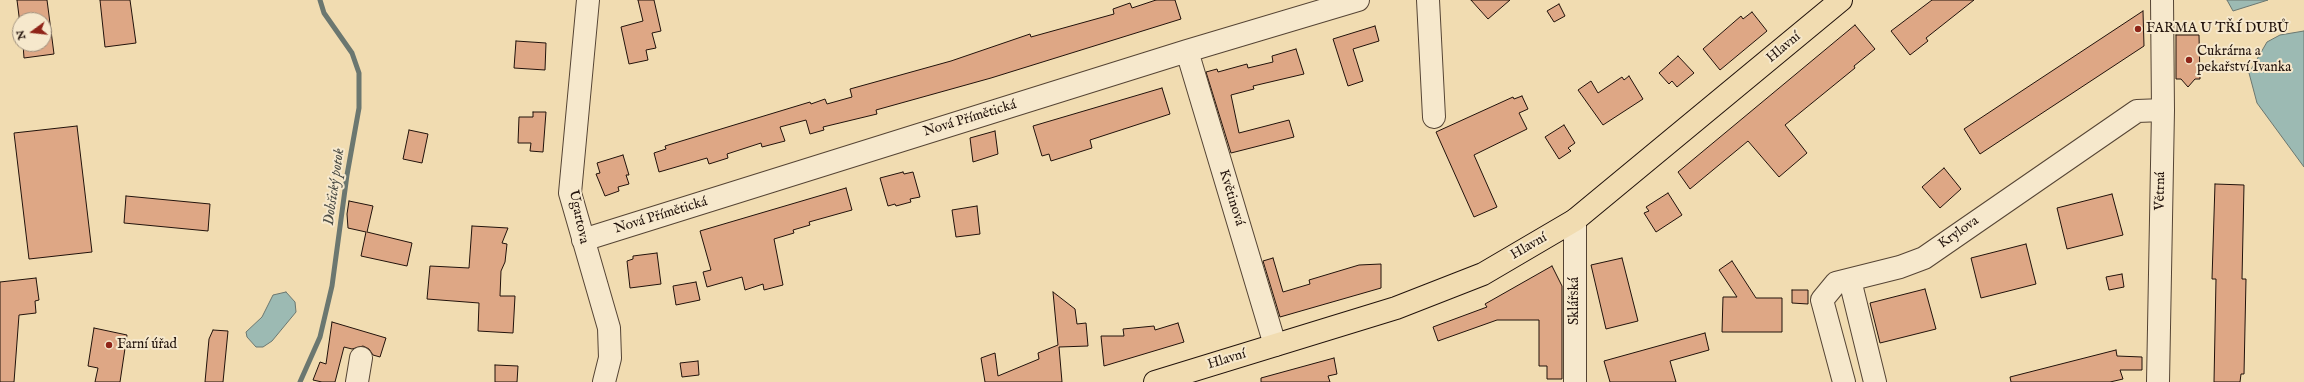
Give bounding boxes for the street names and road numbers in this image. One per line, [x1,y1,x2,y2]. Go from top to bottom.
street label: Hlavní [1764,29,1804,67]
street label: Nová Přímětická [921,97,1019,141]
street label: Květinová [1214,168,1248,228]
street label: Větrná [2152,171,2170,211]
street label: Ugartova [564,189,592,245]
street label: Nová Přímětická [612,194,710,238]
street label: Krylova [1936,213,1982,253]
street label: Hlavní [1508,230,1550,264]
street label: Sklářská [1567,277,1583,325]
street label: Hlavní [1206,346,1248,374]

